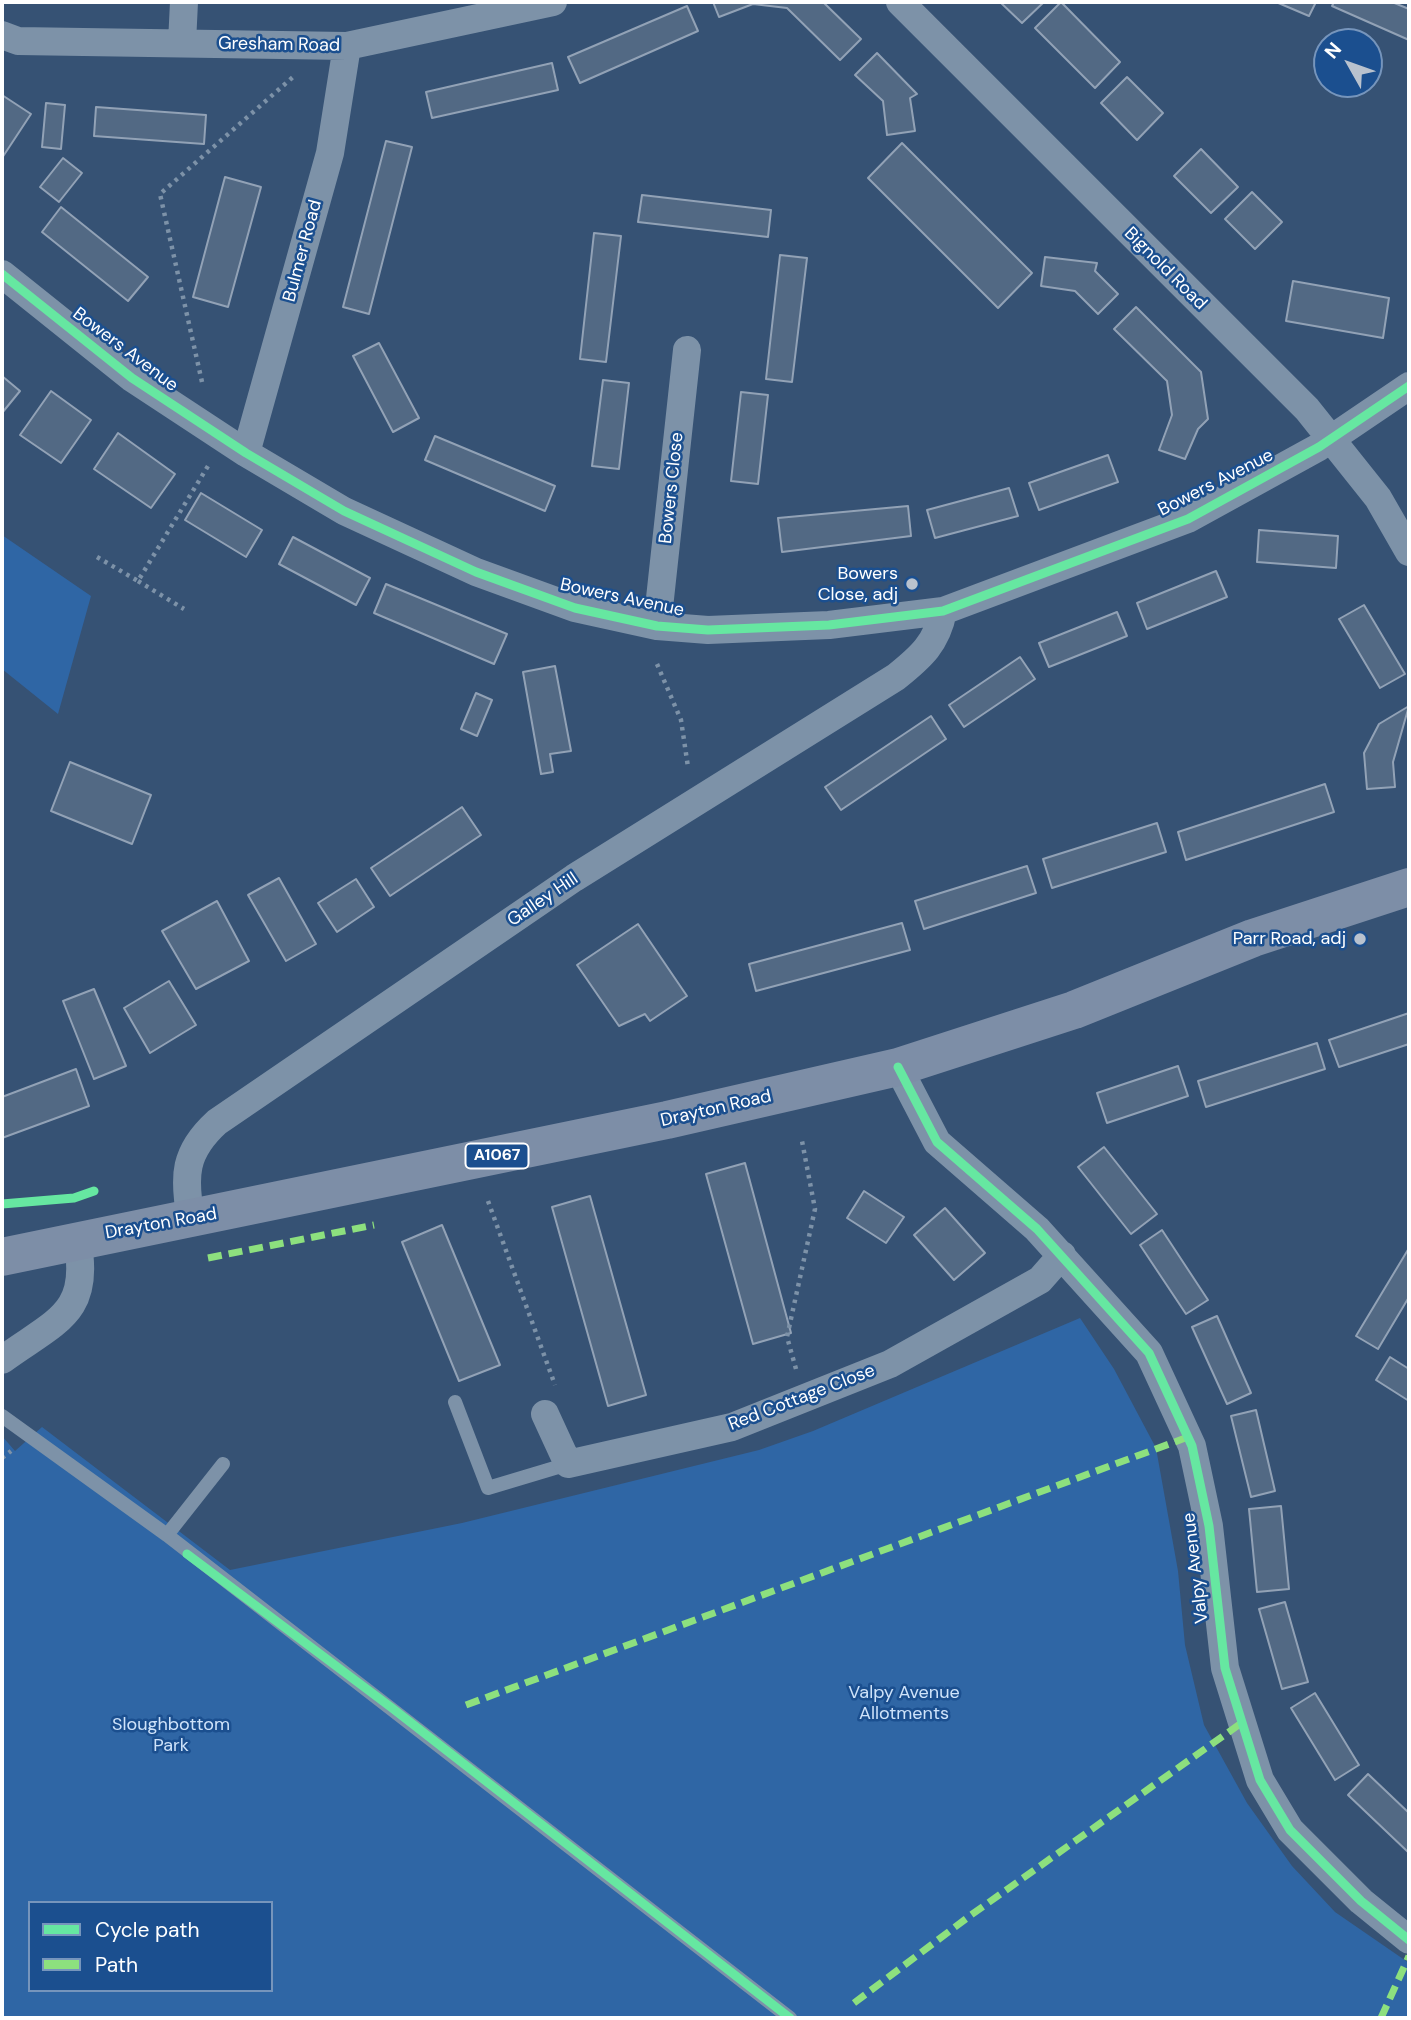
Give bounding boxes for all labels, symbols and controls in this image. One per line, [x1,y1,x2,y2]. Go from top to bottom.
north arrow [1313,28,1383,98]
street label: Gresham Road [218,33,340,57]
text: N [1319,37,1347,64]
street label: Bulmer Road [279,198,327,304]
street label: Bignold Road [1119,223,1211,315]
street label: Bowers Avenue [68,303,182,397]
street label: Bowers Close [655,431,689,545]
street label: Bowers Avenue [1155,445,1277,521]
place label: Bowers Close, adj [818,563,898,606]
street label: Bowers Avenue [558,574,686,622]
marker: Bowers Close, adj [904,576,920,592]
street label: Galley Hill [503,868,583,932]
place label: Parr Road, adj [1233,928,1346,950]
marker: Parr Road, adj [1352,931,1368,947]
street label: Drayton Road [658,1086,774,1132]
road number: A1067 [466,1144,528,1168]
street label: Drayton Road [103,1204,219,1244]
street label: Red Cottage Close [726,1360,878,1436]
street label: Valpy Avenue [1178,1511,1214,1625]
park label: Valpy Avenue Allotments [848,1682,960,1724]
park label: Sloughbottom Park [112,1714,230,1756]
legend [28,1901,273,1992]
text: Cycle path [95,1916,200,1944]
text: Path [95,1951,138,1979]

